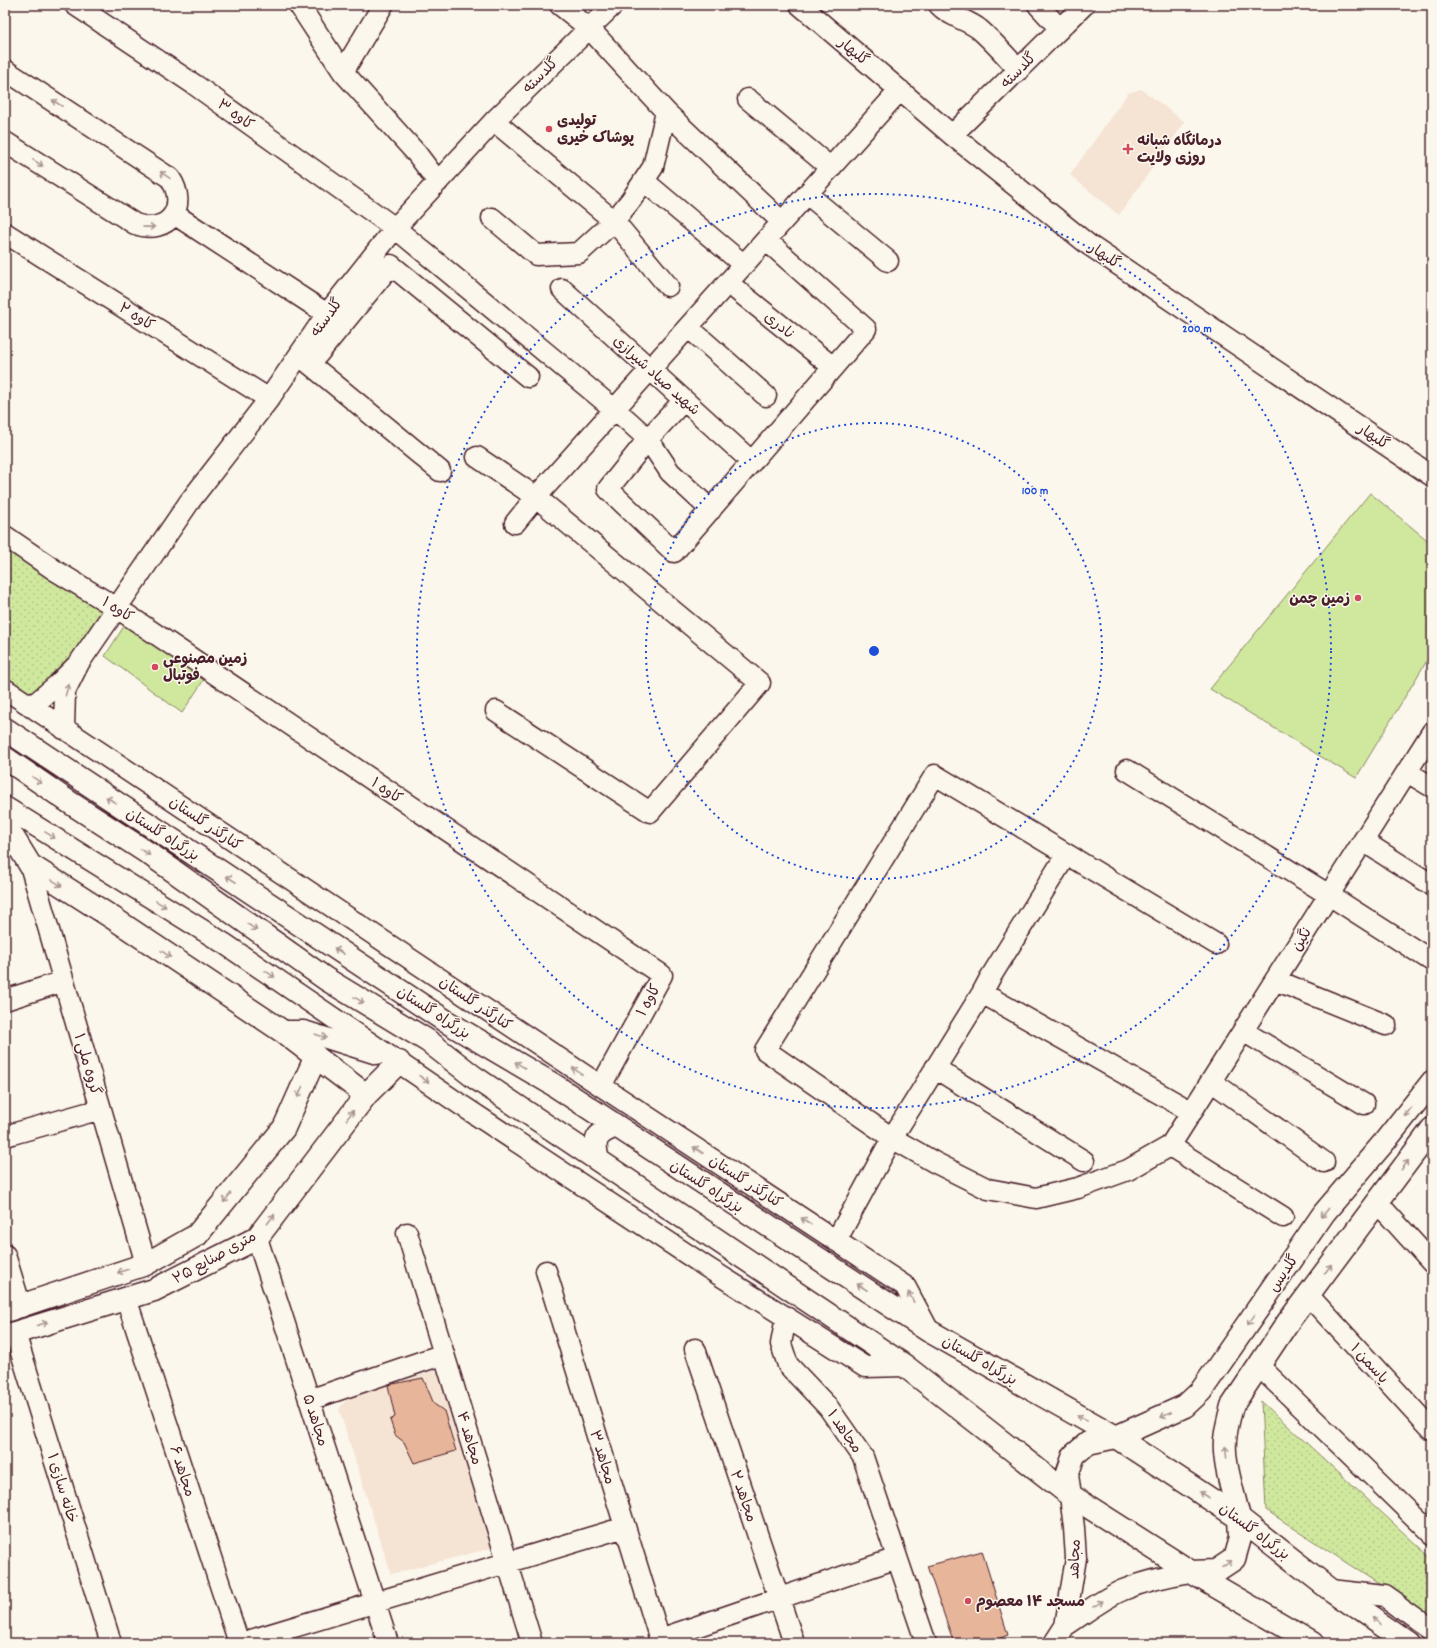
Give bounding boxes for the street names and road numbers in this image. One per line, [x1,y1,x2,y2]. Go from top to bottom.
street label: گلبهار [832,32,873,72]
street label: گلدسته [996,48,1042,94]
street label: گلدسته [518,53,564,99]
street label: کاوه ۳ [212,95,258,136]
street label: گلبهار [1083,237,1124,275]
street label: گلدسته [306,294,349,342]
street label: کاوه ۲ [114,298,158,337]
street label: نادری [759,307,799,346]
street label: شهید صیاد شیرازی [607,331,704,422]
street label: گلبهار [1352,418,1393,456]
street label: کاوه ۱ [97,592,137,629]
street label: کاوه ۱ [366,773,406,810]
street label: کنارگذر گلستان [164,792,246,857]
street label: بزرگراه گلستان [121,804,203,868]
street label: نگین [1287,924,1318,956]
street label: کنارگذر گلستان [434,972,516,1037]
street label: کاوه ۱ [632,981,668,1021]
street label: بزرگراه گلستان [392,982,474,1046]
street label: گروه ملی ۱ [67,1031,105,1098]
street label: کنارگذر گلستان [704,1151,786,1215]
street label: بزرگراه گلستان [665,1156,747,1220]
street label: ۲۵ متری صنایع [169,1227,261,1291]
street label: گلدیس [1264,1251,1305,1297]
street label: بزرگراه گلستان [937,1331,1021,1392]
street label: یاسمن ۱ [1344,1339,1393,1390]
street label: ۵ مجاهد [295,1392,333,1450]
street label: ۱ مجاهد [820,1406,866,1458]
street label: مجاهد ۴ [450,1409,487,1468]
street label: مجاهد ۳ [582,1428,620,1487]
street label: ۶ مجاهد [163,1443,200,1500]
street label: خانه سازی ۱ [40,1451,82,1526]
street label: مجاهد ۲ [723,1468,761,1526]
street label: بزرگراه گلستان [1214,1499,1294,1567]
street label: مجاهد [1064,1539,1088,1579]

